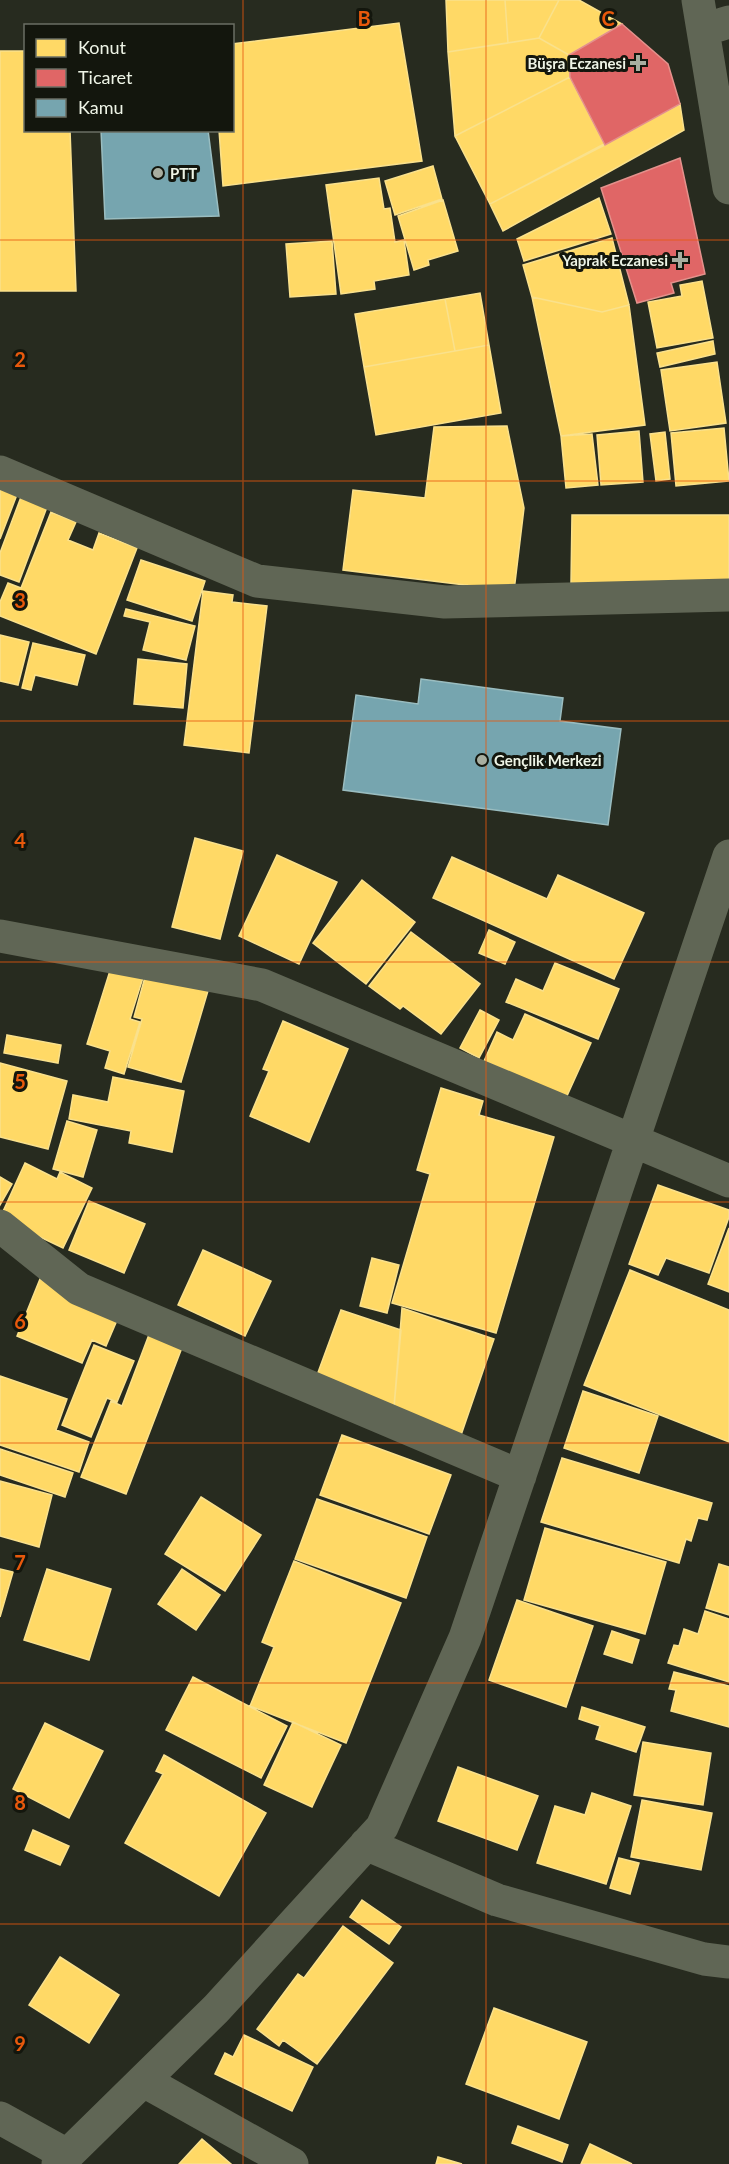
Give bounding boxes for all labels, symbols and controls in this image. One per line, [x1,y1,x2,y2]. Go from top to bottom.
text: B [357,6,371,30]
text: C [601,6,615,30]
legend [24,24,234,132]
text: Konut [78,36,127,58]
place label: Büşra Eczanesi [528,54,626,72]
marker: Büşra Eczanesi [631,56,645,70]
text: Ticaret [78,66,133,88]
text: Kamu [78,96,124,118]
place label: PTT [170,164,197,182]
marker: PTT [151,166,165,180]
place label: Yaprak Eczanesi [561,251,668,269]
marker: Yaprak Eczanesi [673,253,687,267]
text: 2 [14,347,26,371]
text: 3 [14,588,26,612]
place label: Gençlik Merkezi [494,751,602,769]
marker: Gençlik Merkezi [475,753,489,767]
text: 4 [14,828,26,852]
text: 5 [14,1069,26,1093]
text: 6 [14,1309,26,1333]
text: 7 [14,1550,26,1574]
text: 8 [14,1790,26,1814]
text: 9 [14,2031,26,2055]

